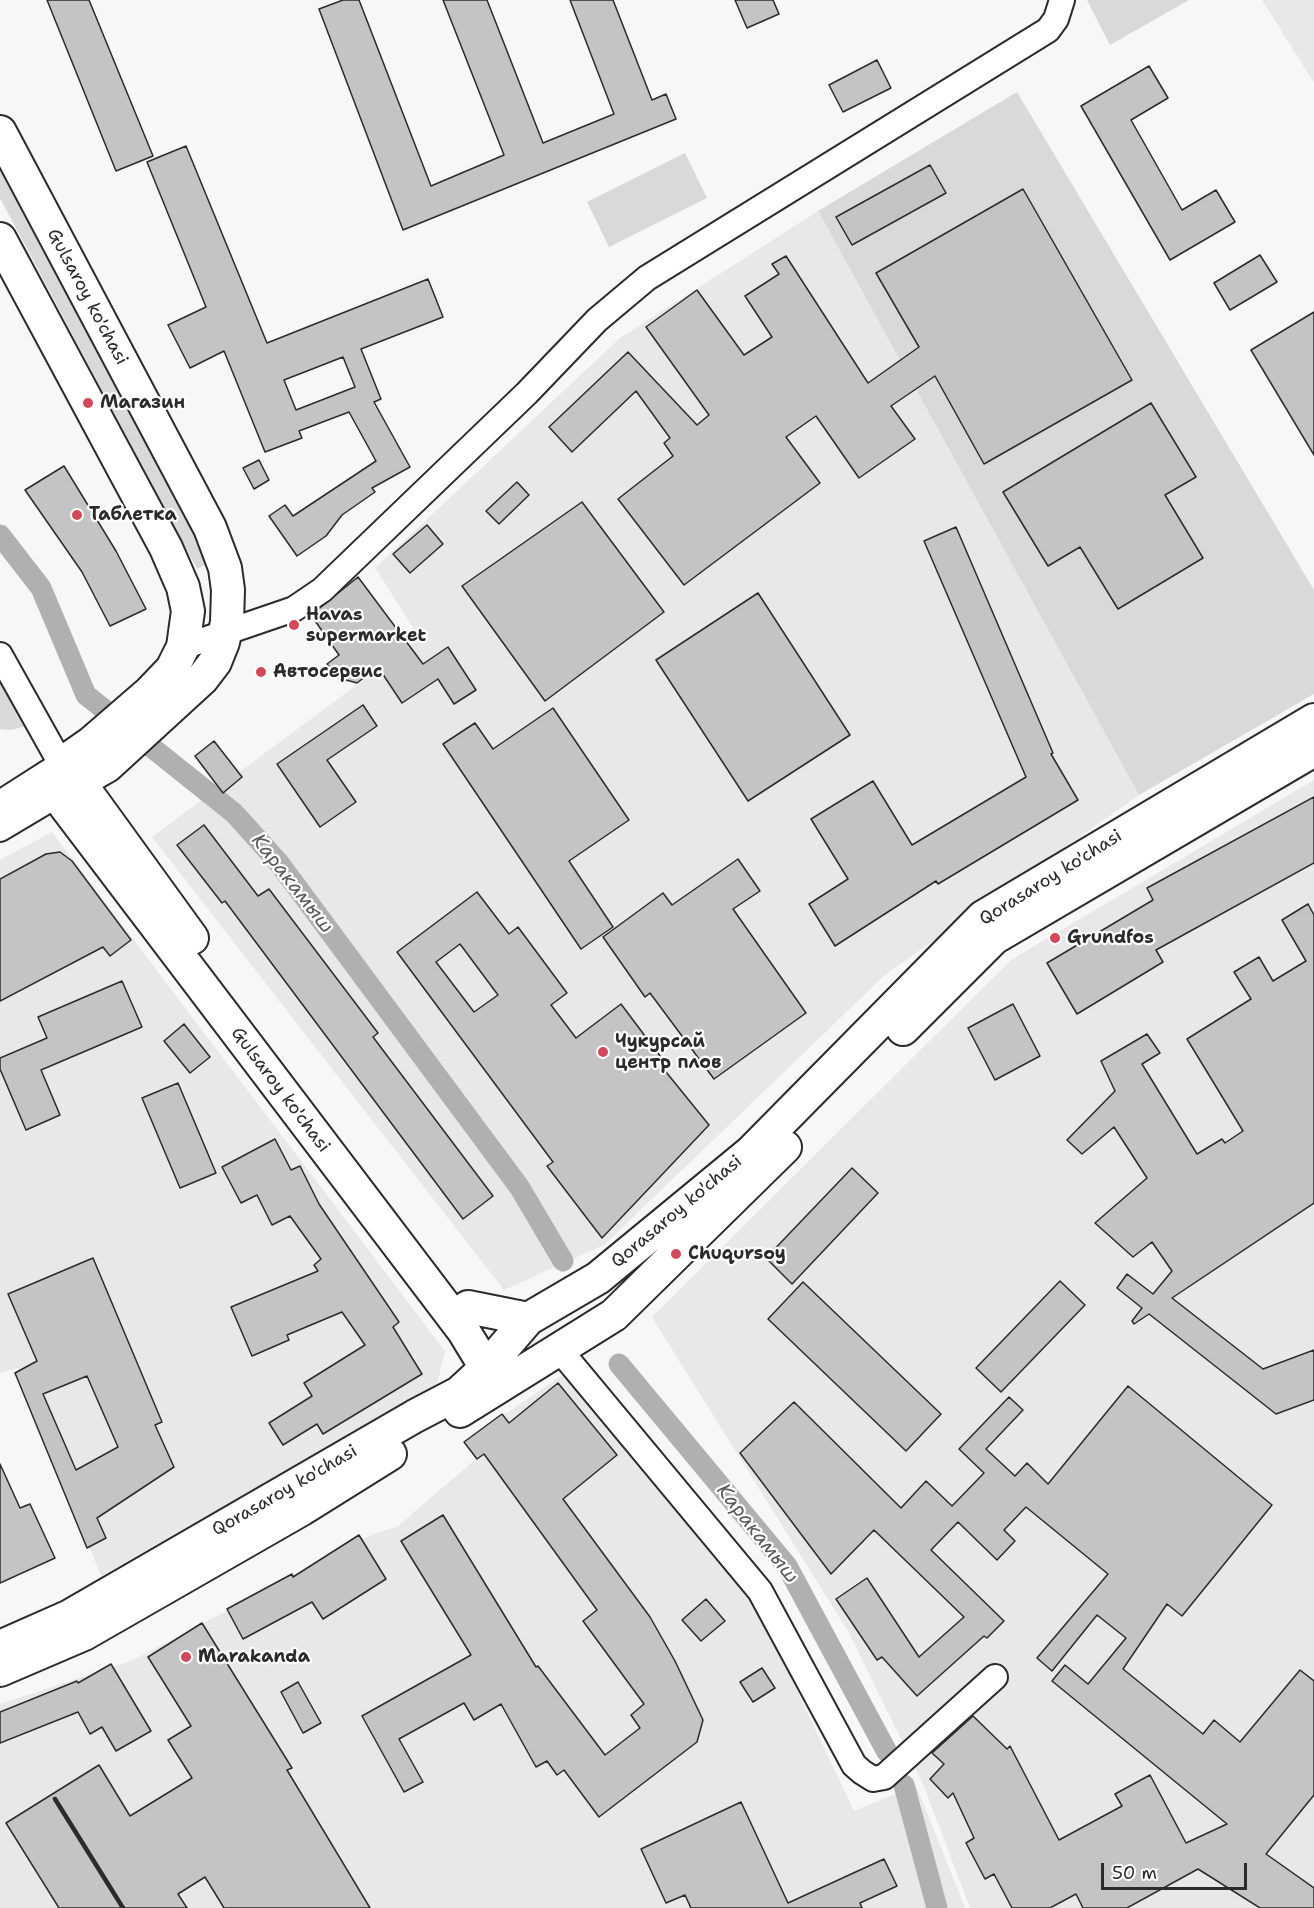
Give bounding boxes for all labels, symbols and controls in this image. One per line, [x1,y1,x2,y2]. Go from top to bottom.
street label: Gulsaroy ko'chasi [42,225,132,369]
place label: Магазин [100,392,185,414]
marker: Магазин [81,396,95,410]
place label: Таблетка [89,504,177,526]
marker: Таблетка [70,508,84,522]
place label: Havas supermarket [306,604,426,646]
marker: Havas supermarket [287,618,301,632]
place label: Автосервис [273,661,383,683]
marker: Автосервис [254,665,268,679]
street label: Qorasaroy ko'chasi [976,825,1126,931]
water label: Каракамыш [246,830,338,938]
place label: Grundfos [1067,927,1154,949]
marker: Grundfos [1048,931,1062,945]
street label: Gulsaroy ko'chasi [226,1023,334,1157]
place label: Чукурсай центр плов [615,1031,721,1074]
marker: Чукурсай центр плов [596,1045,610,1059]
street label: Qorasaroy ko'chasi [607,1151,747,1273]
place label: Chuqursoy [688,1243,786,1265]
marker: Chuqursoy [669,1247,683,1261]
street label: Qorasaroy ko'chasi [209,1441,361,1541]
water label: Каракамыш [711,1480,803,1588]
place label: Marakanda [198,1646,310,1668]
marker: Marakanda [179,1650,193,1664]
scale bar [1104,1851,1250,1889]
text: 50 m [1112,1861,1157,1885]

